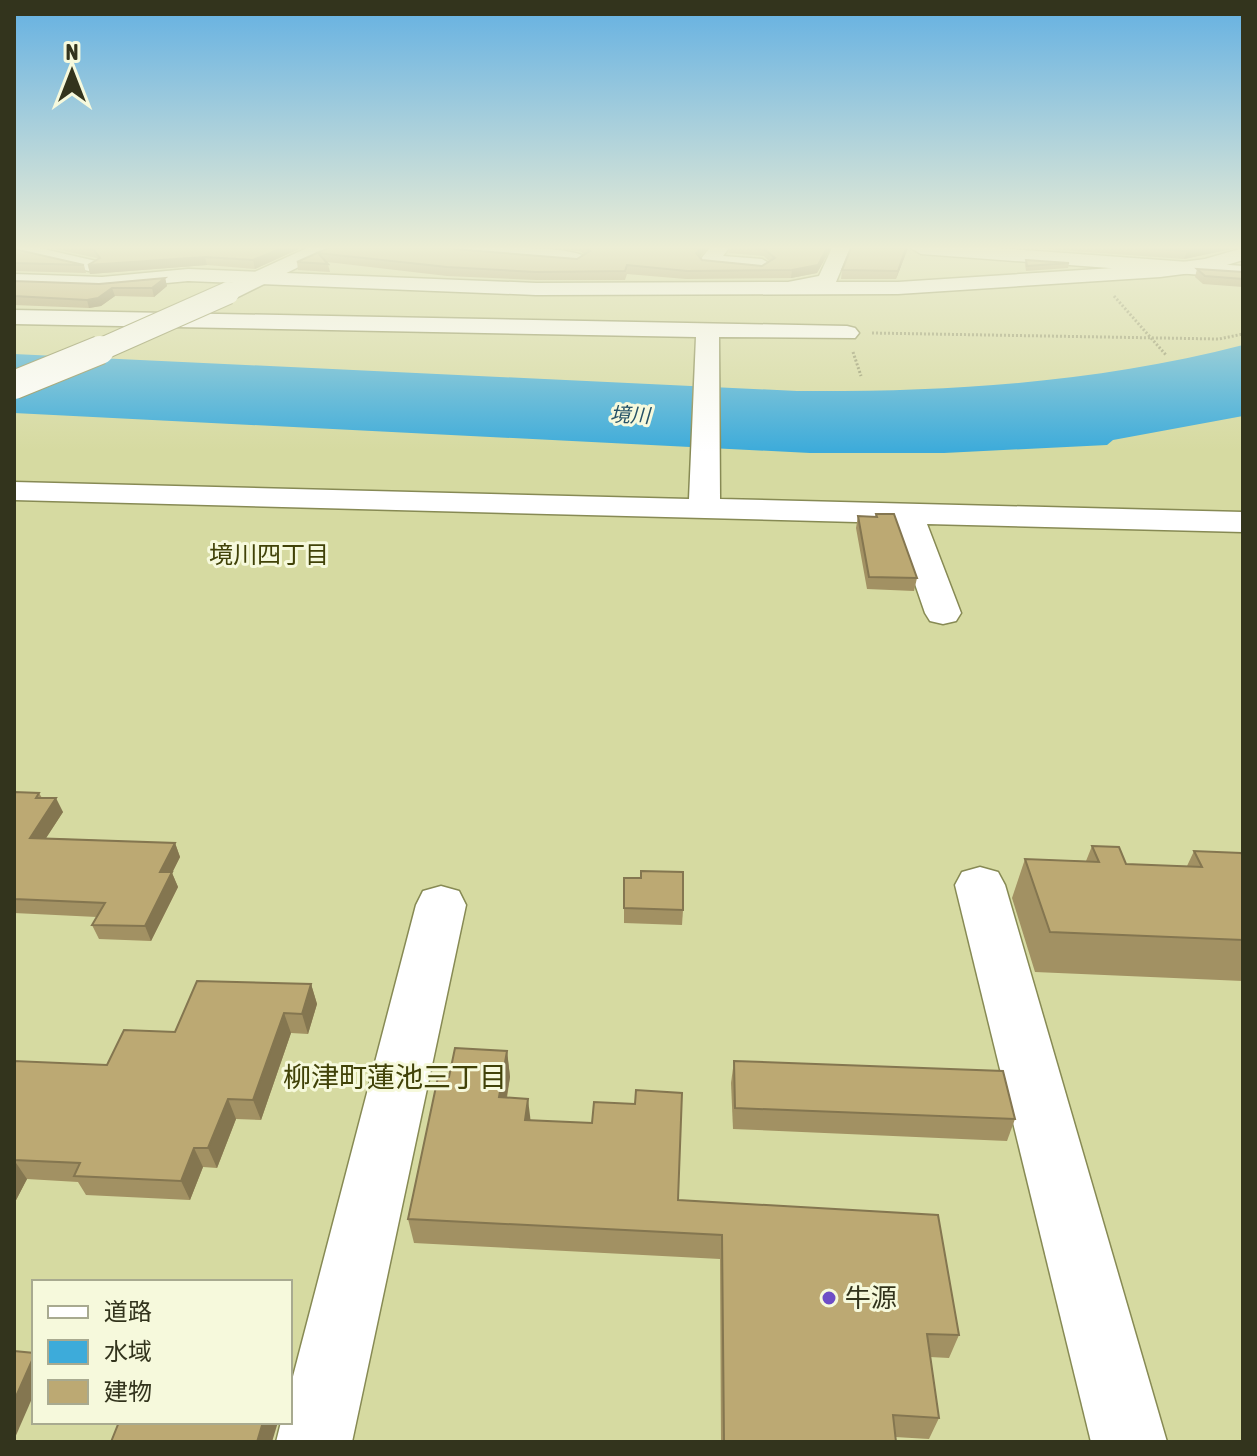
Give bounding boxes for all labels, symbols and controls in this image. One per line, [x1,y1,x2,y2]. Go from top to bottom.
north arrow [32,32,112,112]
text: N [66,39,78,65]
water label: 境川 [610,402,652,427]
district label: 境川四丁目 [209,541,329,568]
district label: 柳津町蓮池三丁目 [283,1061,507,1093]
legend [32,1280,292,1424]
place label: 牛源 [845,1283,897,1313]
marker: 牛源 [820,1289,838,1307]
text: 道路 [104,1298,152,1325]
text: 水域 [104,1338,152,1365]
text: 建物 [104,1378,152,1405]

